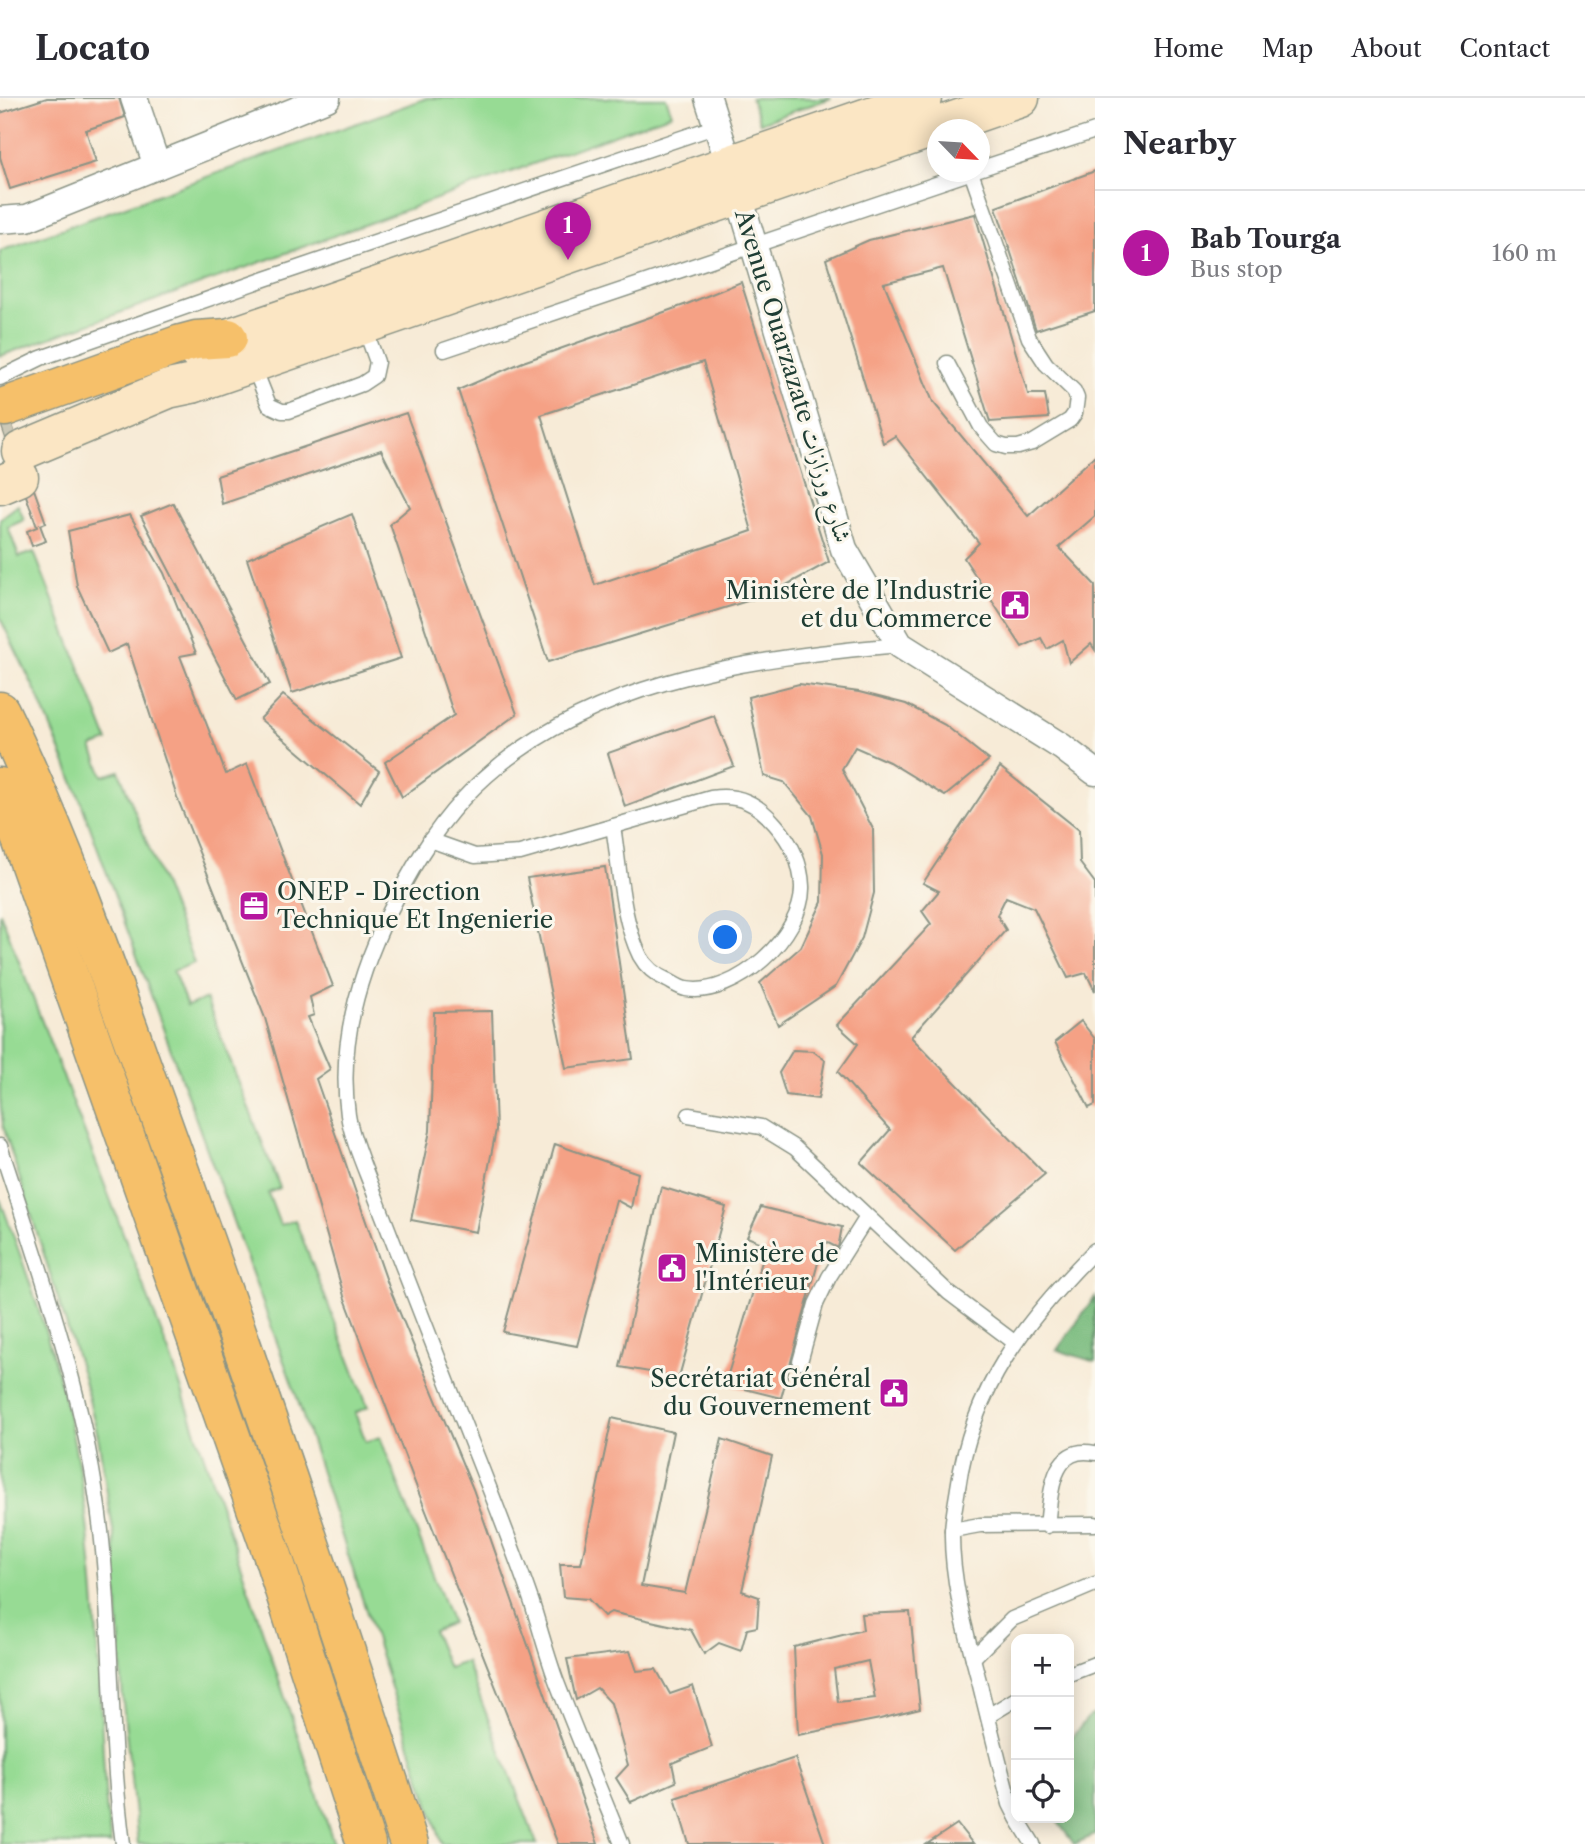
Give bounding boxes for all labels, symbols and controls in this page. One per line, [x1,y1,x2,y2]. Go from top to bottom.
text: Locato [35,28,150,69]
text: Home [1153,34,1224,63]
text: Map [1262,34,1313,63]
text: About [1351,34,1422,63]
text: Contact [1460,34,1550,63]
north arrow [927,119,990,182]
text: Nearby [1123,125,1236,162]
pin: 1 [545,202,591,260]
street label: Avenue Ouarzazate شارع ورزازات [723,205,858,548]
text: Bab Tourga [1190,223,1341,255]
text: 1 [1141,239,1151,267]
text: 160 m [1492,239,1557,267]
text: Bus stop [1190,255,1283,283]
place label: Ministère de l’Industrie et du Commerce [726,576,992,633]
public building icon: Ministère de l’Industrie et du Commerce [998,588,1032,622]
place label: ONEP - Direction Technique Et Ingenierie [277,877,553,934]
office icon: ONEP - Direction Technique Et Ingenierie [237,889,271,923]
your location [708,920,742,954]
place label: Ministère de l'Intérieur [695,1239,839,1296]
public building icon: Ministère de l'Intérieur [655,1251,689,1285]
place label: Secrétariat Général du Gouvernement [650,1364,872,1421]
public building icon: Secrétariat Général du Gouvernement [877,1376,911,1410]
map controls [1011,1634,1074,1823]
button: + [1011,1634,1074,1697]
button: − [1011,1697,1074,1760]
button: locate [1011,1760,1074,1823]

